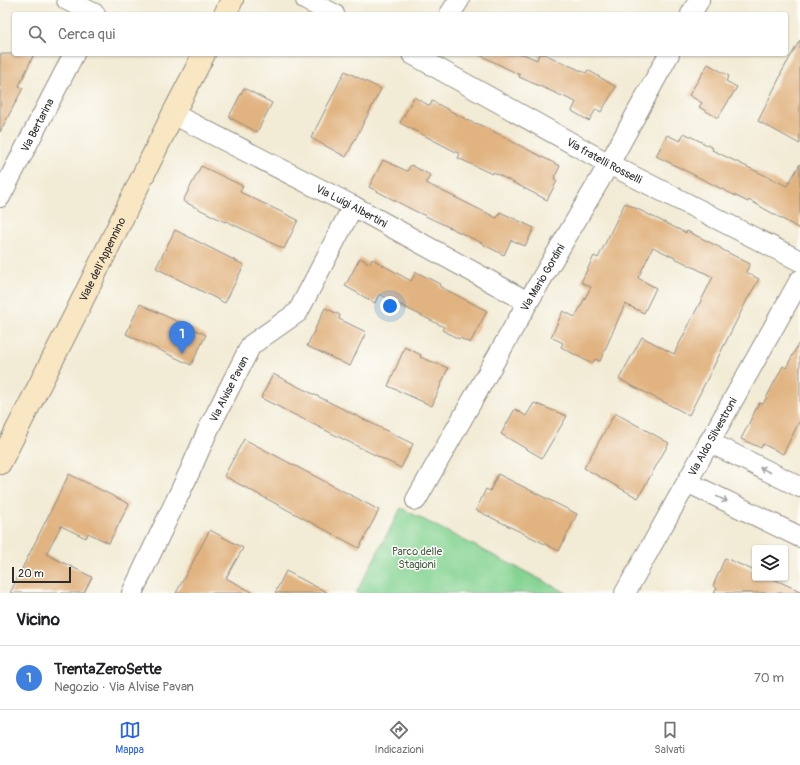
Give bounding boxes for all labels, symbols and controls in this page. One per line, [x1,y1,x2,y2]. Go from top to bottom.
search box [12,12,788,56]
icon: search [26,23,48,45]
text: Cerca qui [58,25,115,44]
street label: Via Bertarina [18,96,56,154]
street label: Via fratelli Rosselli [564,135,644,186]
street label: Via Luigi Albertini [314,182,390,230]
street label: Viale dell'Appennino [76,215,128,303]
street label: Via Mario Gordini [518,241,567,313]
your location [380,296,400,316]
pin: 1 [169,321,195,354]
street label: Via Alvise Pavan [207,354,251,424]
street label: Via Aldo Silvestroni [685,395,739,478]
one-way arrow [759,466,771,473]
one-way arrow [716,496,728,503]
park label: Parco delle Stagioni [392,545,443,571]
map controls [752,545,788,581]
button: layers [752,545,788,581]
scale bar [12,565,71,584]
text: 20 m [18,567,44,580]
text: Vicino [16,609,60,630]
text: TrentaZeroSette [54,660,162,679]
text: 1 [26,670,32,686]
text: 70 m [754,670,784,686]
text: Negozio · Via Alvise Pavan [54,679,194,695]
tab: Mappa [115,719,144,756]
tab: Indicazioni [375,719,424,756]
tab: Salvati [654,719,685,756]

